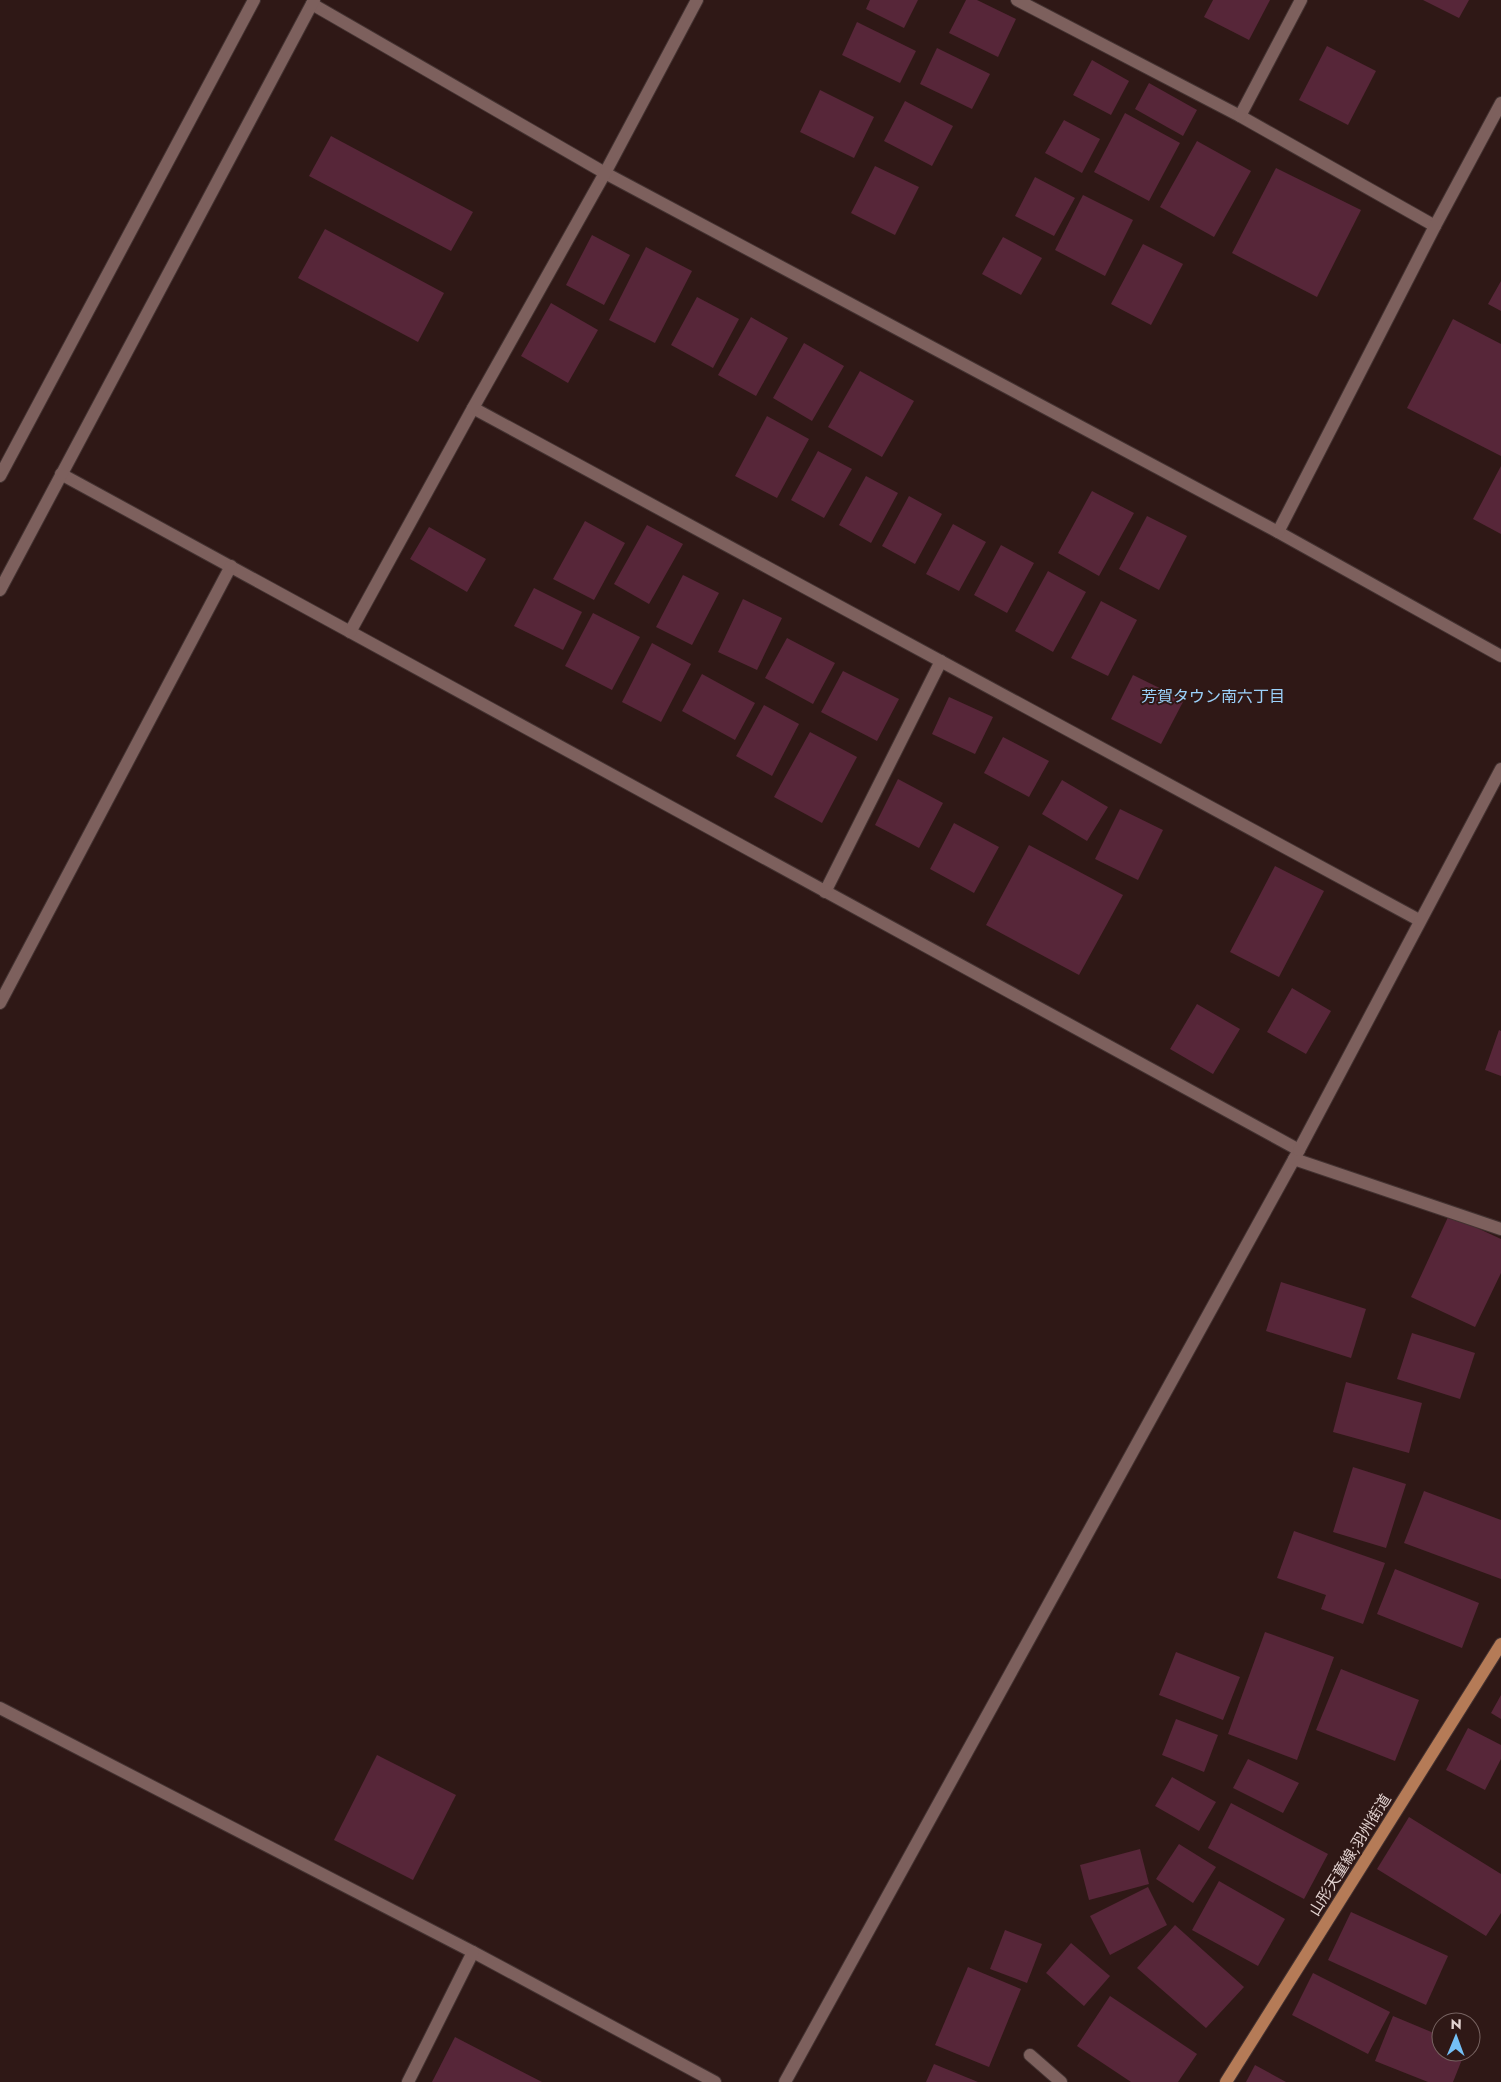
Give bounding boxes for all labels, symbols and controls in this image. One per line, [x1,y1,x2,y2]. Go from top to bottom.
district label: 芳賀タウン南六丁目 [1141,685,1285,708]
street label: 山形天童線;羽州街道 [1304,1790,1396,1920]
north arrow [1431,2012,1481,2062]
text: N [1450,2014,1462,2034]

